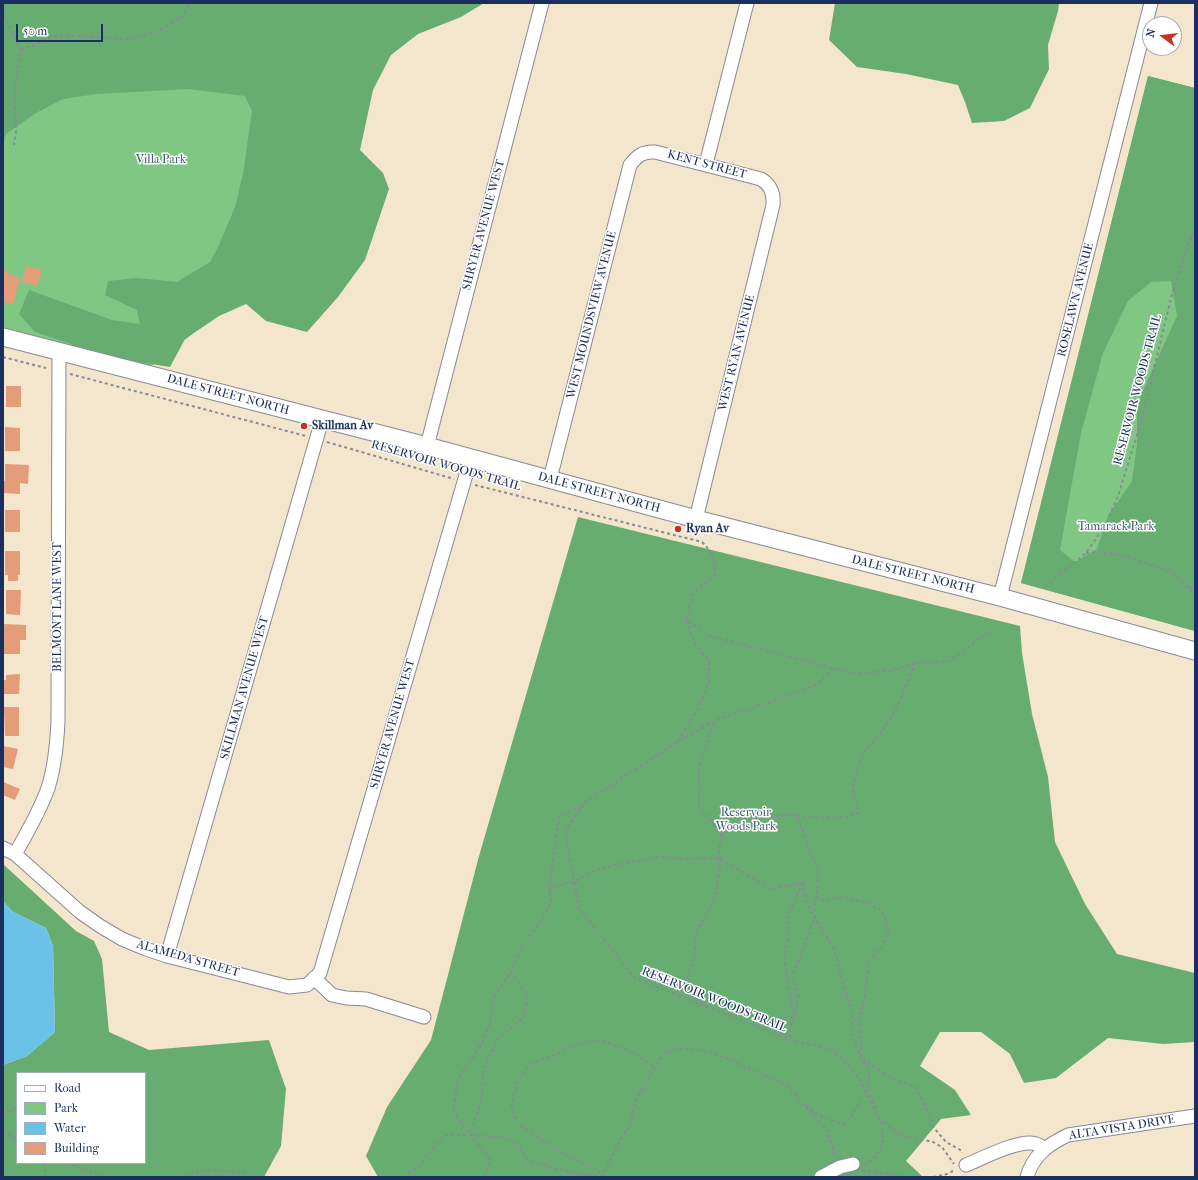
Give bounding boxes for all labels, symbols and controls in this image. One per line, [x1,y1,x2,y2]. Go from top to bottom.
scale bar [18,16,105,42]
north arrow [1142,16,1182,56]
text: 50 m [23,24,47,38]
text: N [1144,27,1158,39]
street label: KENT STREET [666,147,748,183]
park label: Villa Park [136,153,186,167]
street label: SHRYER AVENUE WEST [460,158,508,292]
street label: WEST MOUNDSVIEW AVENUE [564,230,620,400]
street label: ROSELAWN AVENUE [1055,241,1097,359]
street label: WEST RYAN AVENUE [716,293,758,413]
street label: RESERVOIR WOODS TRAIL [1111,313,1165,467]
street label: DALE STREET NORTH [165,372,291,418]
place label: Skillman Av [312,419,373,433]
marker: Skillman Av [299,421,309,431]
street label: RESERVOIR WOODS TRAIL [369,438,523,494]
street label: DALE STREET NORTH [536,470,662,516]
park label: Tamarack Park [1078,520,1154,534]
place label: Ryan Av [686,522,729,536]
marker: Ryan Av [673,524,683,534]
street label: BELMONT LANE WEST [51,542,65,672]
street label: DALE STREET NORTH [850,553,976,597]
street label: SKILLMAN AVENUE WEST [218,615,272,761]
street label: SHRYER AVENUE WEST [368,657,418,791]
park label: Reservoir Woods Park [716,806,776,834]
street label: ALAMEDA STREET [135,937,241,981]
street label: RESERVOIR WOODS TRAIL [639,964,789,1036]
legend [16,1072,146,1164]
text: Road [54,1081,81,1095]
text: Park [54,1101,78,1115]
street label: ALTA VISTA DRIVE [1068,1113,1176,1143]
text: Water [54,1121,86,1135]
text: Building [54,1141,99,1155]

